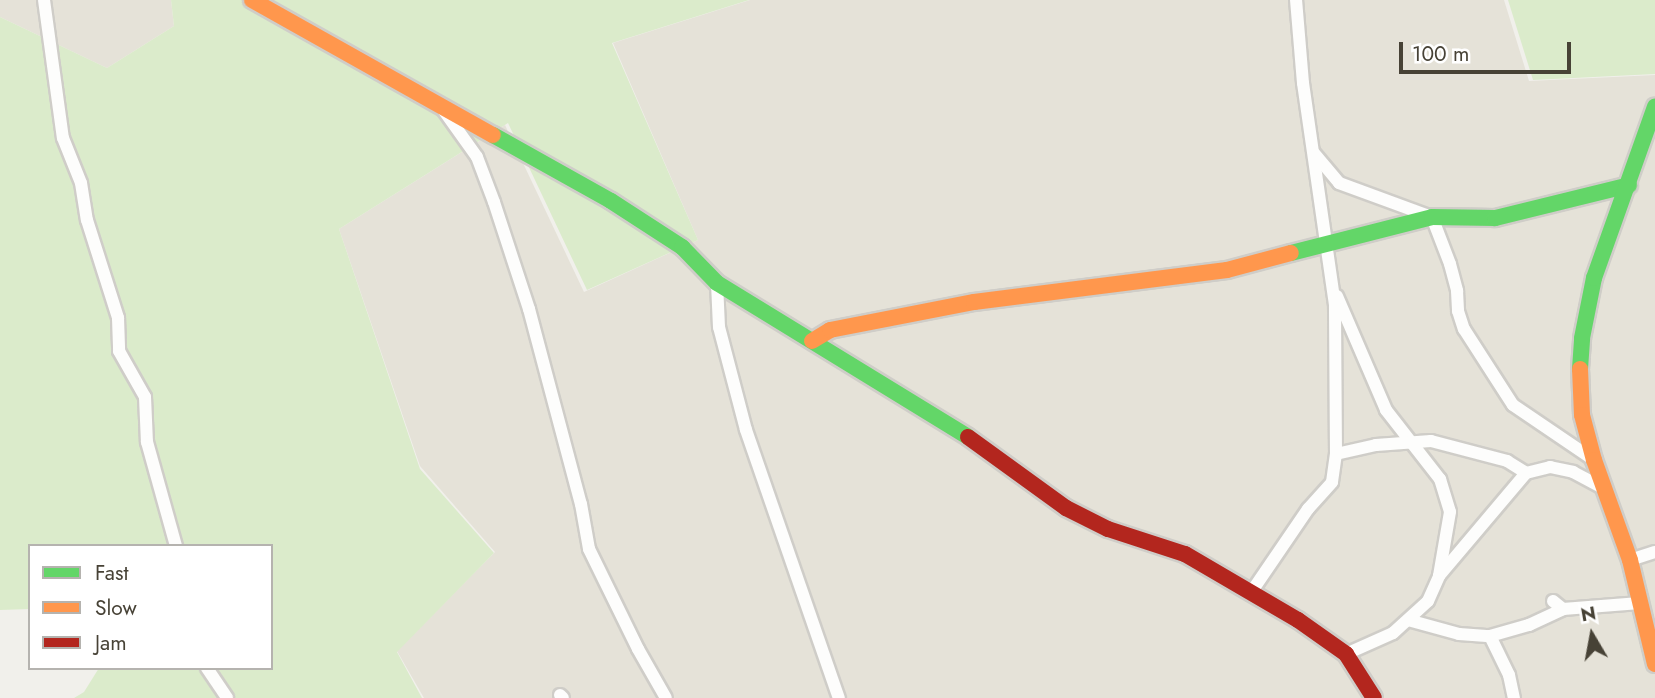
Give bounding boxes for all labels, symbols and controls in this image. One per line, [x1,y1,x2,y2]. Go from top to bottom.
scale bar [1403,28,1574,72]
text: 100 m [1412,39,1469,69]
legend [28,544,273,670]
text: Fast [95,558,128,588]
text: Slow [95,593,137,623]
text: N [1578,599,1598,628]
north arrow [1557,600,1627,670]
text: Jam [95,628,127,658]

